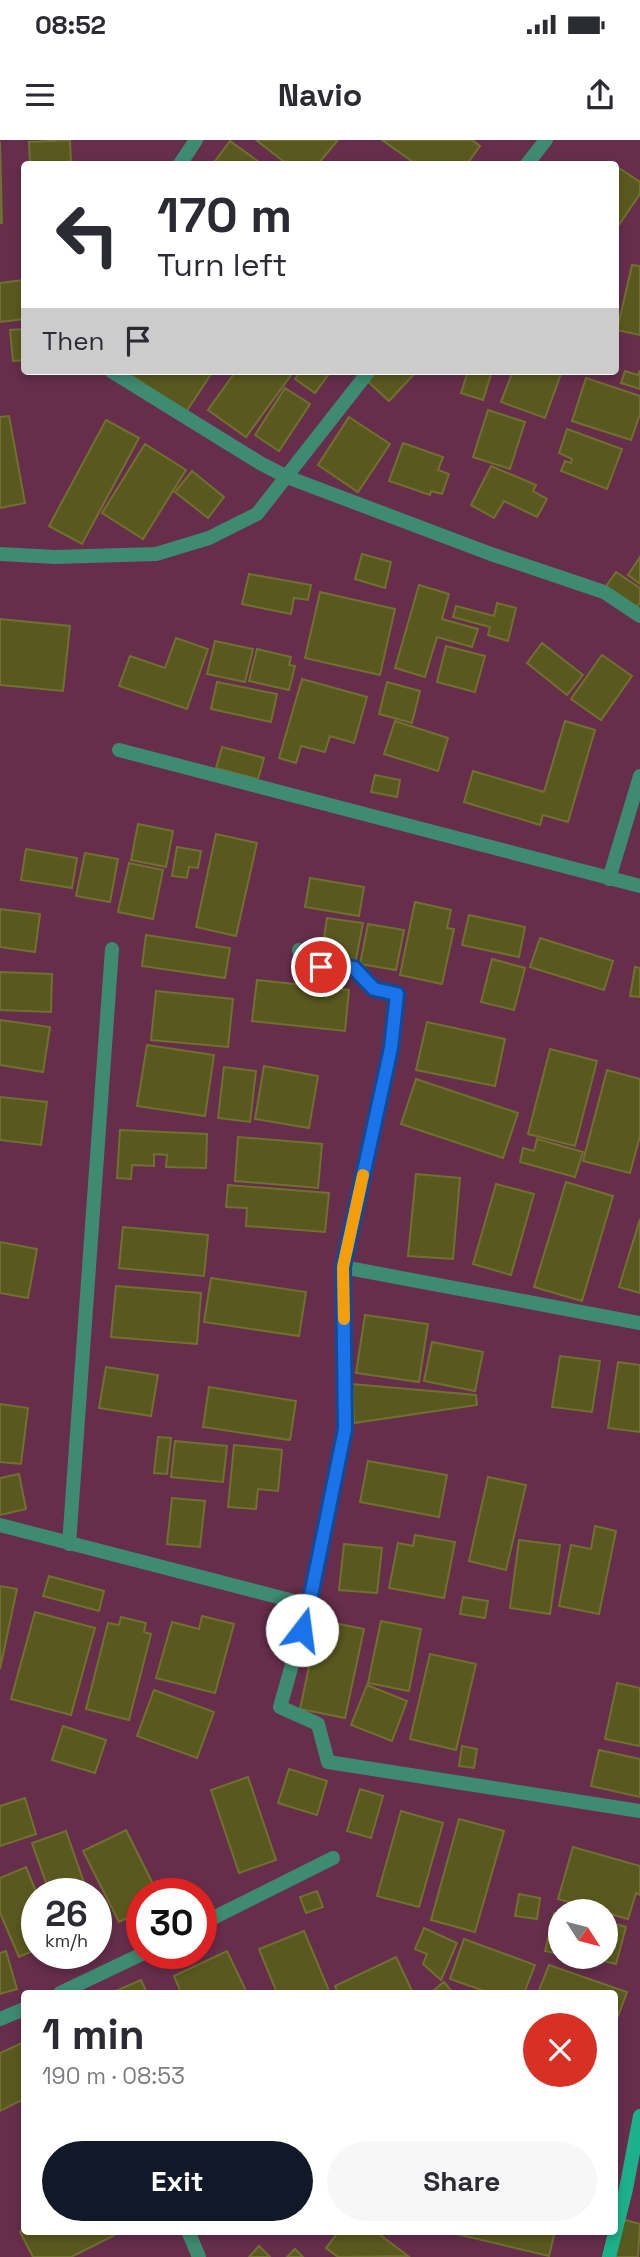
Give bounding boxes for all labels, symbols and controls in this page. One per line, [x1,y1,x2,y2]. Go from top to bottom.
text: 08:52 [35,8,106,42]
text: Navio [278,75,362,115]
icon: menu [21,76,59,114]
icon: share [581,76,619,114]
text: 170 m [157,184,292,246]
icon: left [42,189,133,280]
text: Turn left [157,245,287,285]
icon: arrive [119,322,157,360]
text: Then [42,324,105,358]
pin [291,937,351,997]
icon: arrive [302,948,340,986]
position arrow [265,1593,339,1667]
speed limit sign: 30 [126,1878,217,1969]
text: 26 [45,1892,88,1936]
north arrow [548,1899,618,1969]
map controls [548,1899,618,1969]
text: km/h [45,1929,88,1952]
text: 1 min [42,2008,145,2061]
button: close [523,2013,597,2087]
text: 190 m · 08:53 [42,2061,185,2091]
button: Exit [42,2141,313,2221]
button: Share [327,2141,597,2221]

